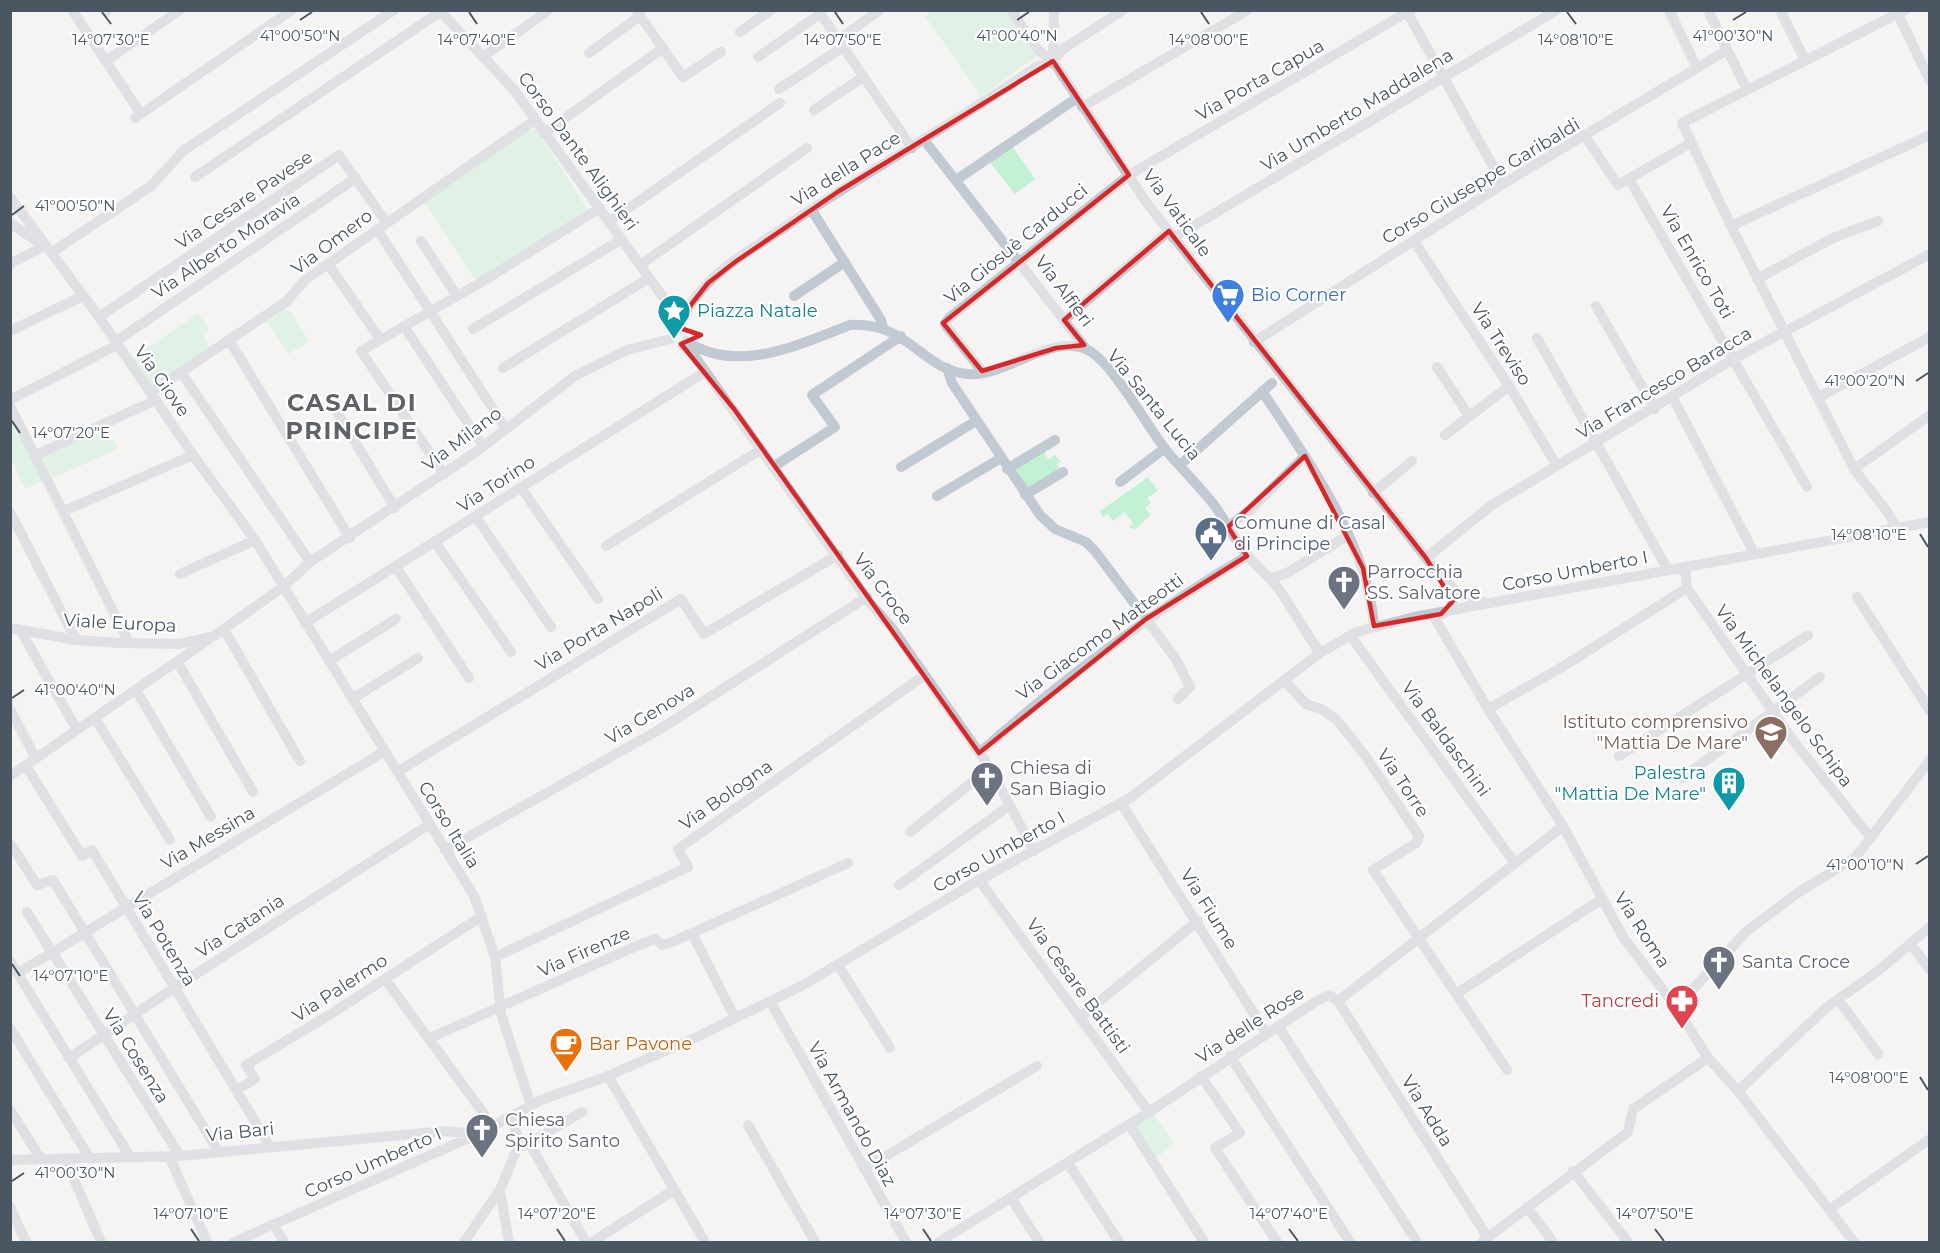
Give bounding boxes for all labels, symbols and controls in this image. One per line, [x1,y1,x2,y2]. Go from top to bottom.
text: 41°00'50"N [260,26,340,45]
text: 41°00'40"N [976,26,1058,45]
text: 41°00'30"N [1693,26,1773,45]
text: 14°07'30"E [72,30,150,49]
text: 14°07'40"E [438,30,516,49]
text: 14°07'50"E [804,30,882,49]
text: 14°08'00"E [1169,30,1249,49]
text: 14°08'10"E [1538,30,1614,49]
street label: Via Porta Capua [1192,34,1328,126]
street label: Via Umberto Maddalena [1257,44,1457,176]
street label: Corso Dante Alighieri [513,67,643,235]
street label: Corso Giuseppe Garibaldi [1378,113,1584,249]
street label: Via della Pace [787,127,905,211]
street label: Via Cesare Pavese [171,146,317,254]
street label: Via Vaticale [1138,165,1216,261]
street label: Via Giosuè Carducci [940,179,1092,309]
street label: Via Alberto Moravia [148,188,304,304]
text: 41°00'50"N [35,196,115,215]
street label: Via Enrico Toti [1656,201,1738,323]
street label: Via Omero [287,204,377,280]
street label: Via Alfieri [1030,251,1098,331]
supermarket icon: Bio Corner [1210,277,1246,324]
place label: Bio Corner [1251,284,1346,306]
place icon: Piazza Natale [656,293,692,340]
street label: Via Treviso [1466,298,1536,390]
place label: Piazza Natale [697,300,818,322]
street label: Via Francesco Baracca [1572,322,1756,444]
street label: Via Giove [129,341,195,421]
street label: Via Santa Lucia [1102,345,1206,465]
text: 41°00'20"N [1825,371,1905,390]
district label: CASAL DI PRINCIPE [286,388,418,445]
street label: Via Milano [418,402,506,476]
text: 14°07'20"E [32,423,110,442]
street label: Via Torino [453,451,539,517]
place label: Comune di Casal di Principe [1234,512,1386,555]
public building icon: Comune di Casal di Principe [1193,515,1229,562]
text: 14°08'10"E [1831,525,1907,544]
street label: Corso Umberto I [1500,546,1650,596]
street label: Via Croce [849,549,917,629]
place label: Parrocchia SS. Salvatore [1367,561,1481,604]
church icon: Parrocchia SS. Salvatore [1326,564,1362,611]
street label: Via Giacomo Matteotti [1012,569,1188,705]
street label: Via Porta Napoli [531,582,667,676]
street label: Via Michelangelo Schipa [1710,601,1858,791]
street label: Viale Europa [63,609,177,637]
street label: Via Baldaschini [1397,677,1495,801]
street label: Via Genova [601,679,699,749]
text: 41°00'40"N [34,680,116,699]
place label: Istituto comprensivo "Mattia De Mare" [1562,711,1748,754]
school or university icon: Istituto comprensivo "Mattia De Mare" [1753,714,1789,761]
street label: Via Torre [1372,745,1434,822]
street label: Via Bologna [675,755,777,835]
place label: Chiesa di San Biagio [1010,757,1106,800]
church icon: Chiesa di San Biagio [969,760,1005,807]
place label: Palestra "Mattia De Mare" [1555,762,1706,805]
building icon: Palestra "Mattia De Mare" [1711,765,1747,812]
street label: Corso Italia [413,777,485,873]
street label: Via Messina [157,801,259,875]
street label: Corso Umberto I [929,807,1069,897]
text: 41°00'10"N [1826,855,1904,874]
street label: Via Fiume [1176,865,1242,953]
street label: Via Potenza [127,888,201,990]
street label: Via Roma [1609,888,1675,972]
street label: Via Catania [192,889,288,963]
street label: Via Cesare Battisti [1021,914,1135,1058]
street label: Via Firenze [534,922,634,982]
church icon: Santa Croce [1701,944,1737,991]
street label: Via Palermo [288,949,392,1027]
place label: Santa Croce [1742,951,1850,973]
text: 14°07'10"E [33,966,109,985]
street label: Via delle Rose [1192,982,1308,1068]
pharmacy icon: Tancredi [1664,983,1700,1030]
place label: Tancredi [1581,990,1659,1012]
street label: Via Cosenza [98,1004,174,1108]
cafe icon: Bar Pavone [548,1026,584,1073]
place label: Bar Pavone [589,1033,692,1055]
street label: Via Armando Diaz [803,1038,901,1190]
text: 14°08'00"E [1829,1068,1909,1087]
street label: Via Adda [1396,1071,1458,1151]
place label: Chiesa Spirito Santo [505,1109,620,1152]
church icon: Chiesa Spirito Santo [464,1112,500,1159]
street label: Via Bari [205,1117,275,1147]
street label: Corso Umberto I [301,1123,445,1203]
text: 41°00'30"N [35,1163,115,1182]
text: 14°07'10"E [153,1204,229,1223]
text: 14°07'20"E [518,1204,596,1223]
text: 14°07'30"E [884,1204,962,1223]
text: 14°07'40"E [1250,1204,1328,1223]
text: 14°07'50"E [1616,1204,1694,1223]

